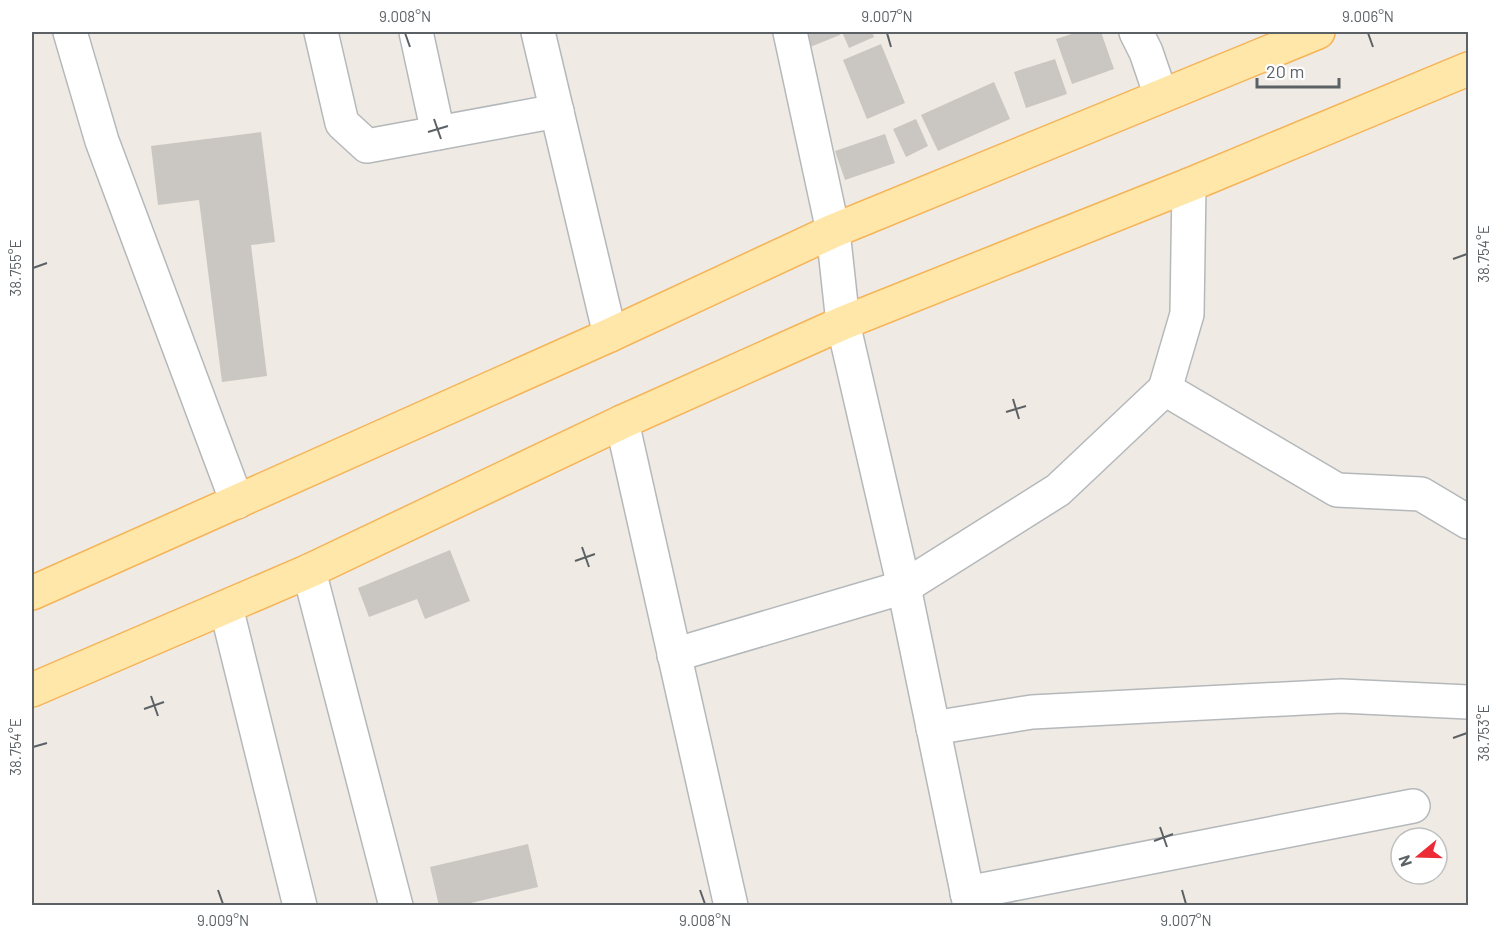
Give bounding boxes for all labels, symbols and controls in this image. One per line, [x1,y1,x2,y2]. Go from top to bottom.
text: 9.008°N [379,7,431,25]
text: 9.007°N [861,7,913,25]
text: 9.006°N [1342,7,1394,25]
scale bar [1257,51,1340,89]
text: 20 m [1266,60,1304,82]
text: 38.754°E [1474,225,1492,283]
text: 38.755°E [6,239,24,297]
text: 38.753°E [1474,704,1492,762]
text: 38.754°E [6,718,24,776]
north arrow [1389,826,1449,886]
text: N [1394,853,1415,869]
text: 9.009°N [197,911,249,929]
text: 9.008°N [679,911,731,929]
text: 9.007°N [1160,911,1212,929]

